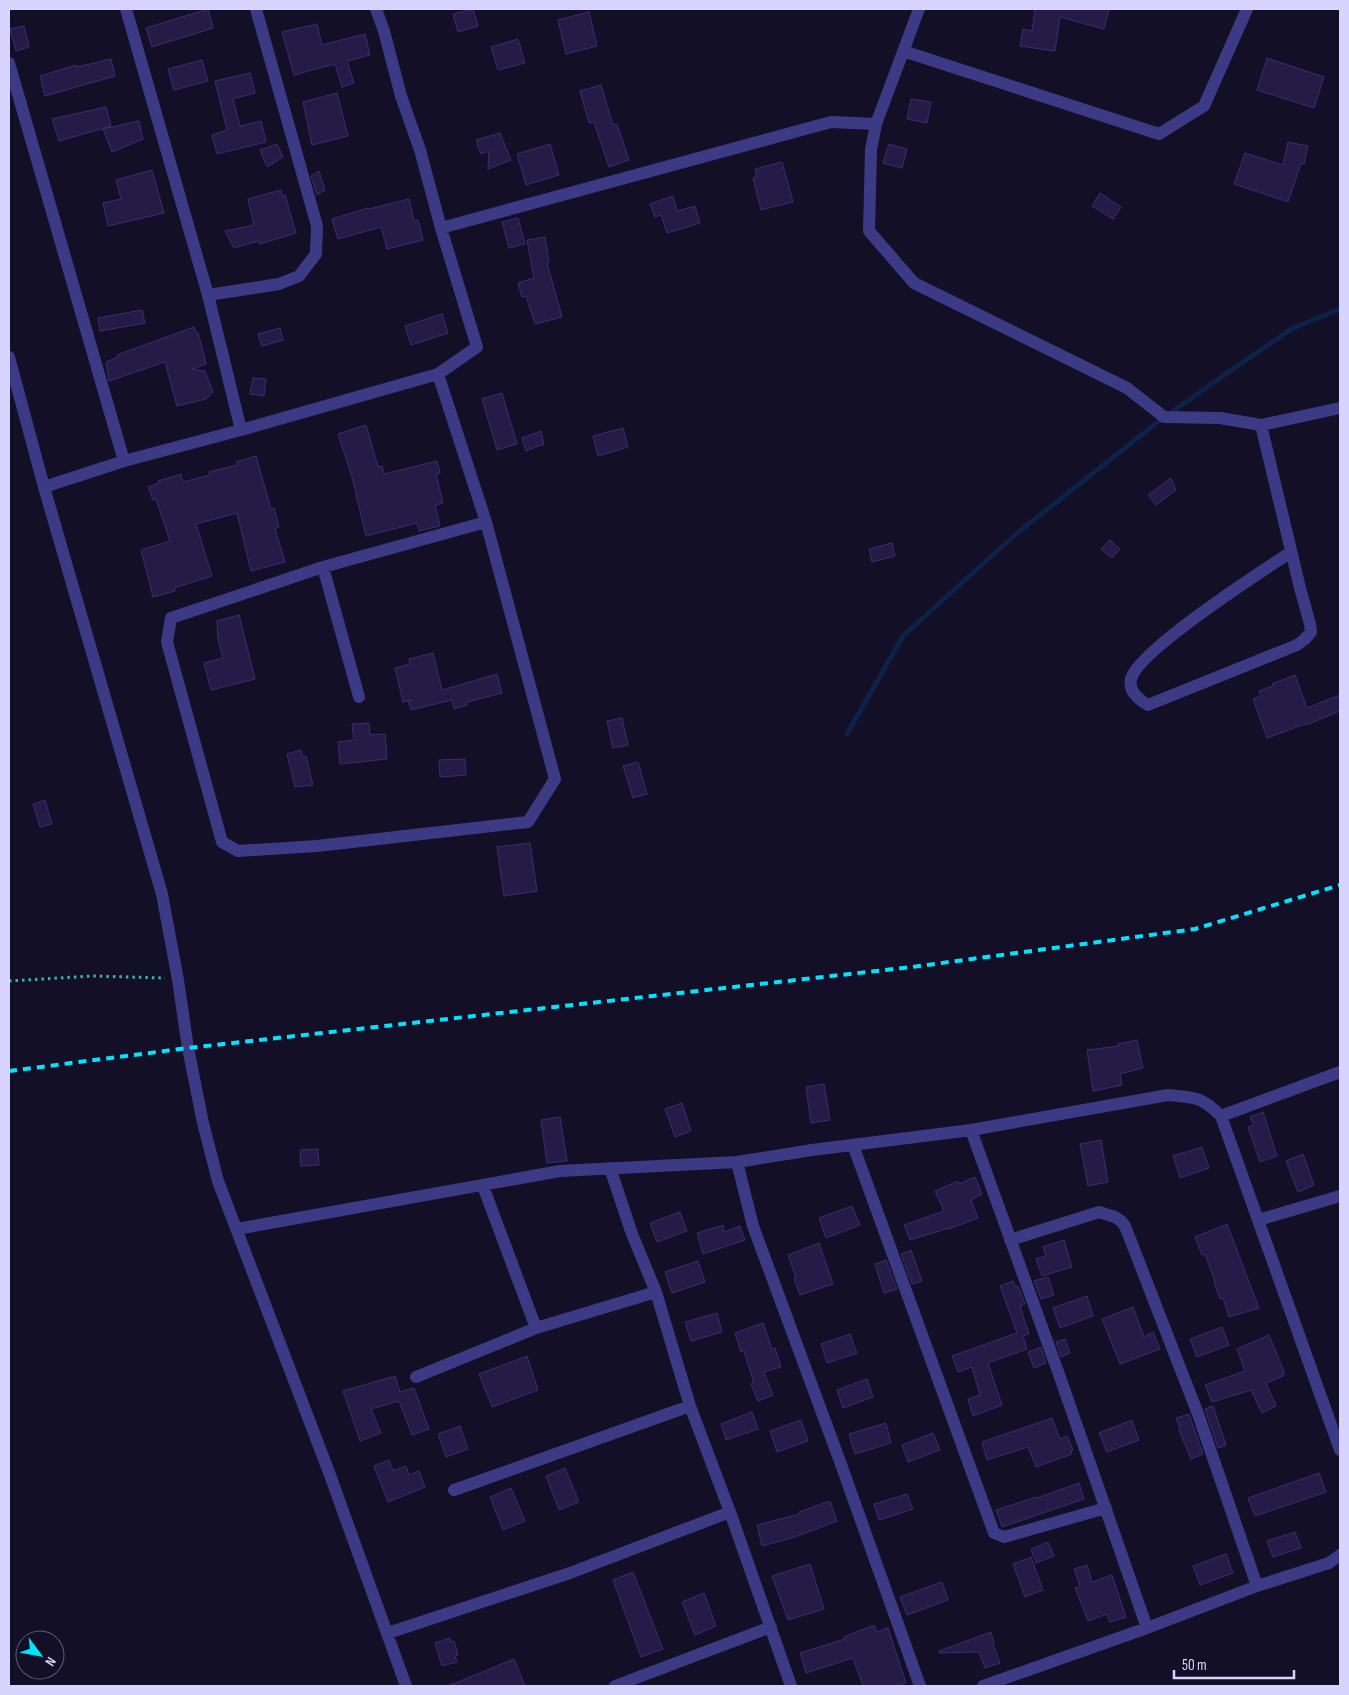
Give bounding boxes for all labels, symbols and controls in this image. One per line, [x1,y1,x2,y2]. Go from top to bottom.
north arrow [15,1630,65,1680]
scale bar [1174,1648,1294,1680]
text: N [41,1654,60,1669]
text: 50 m [1182,1656,1207,1675]

